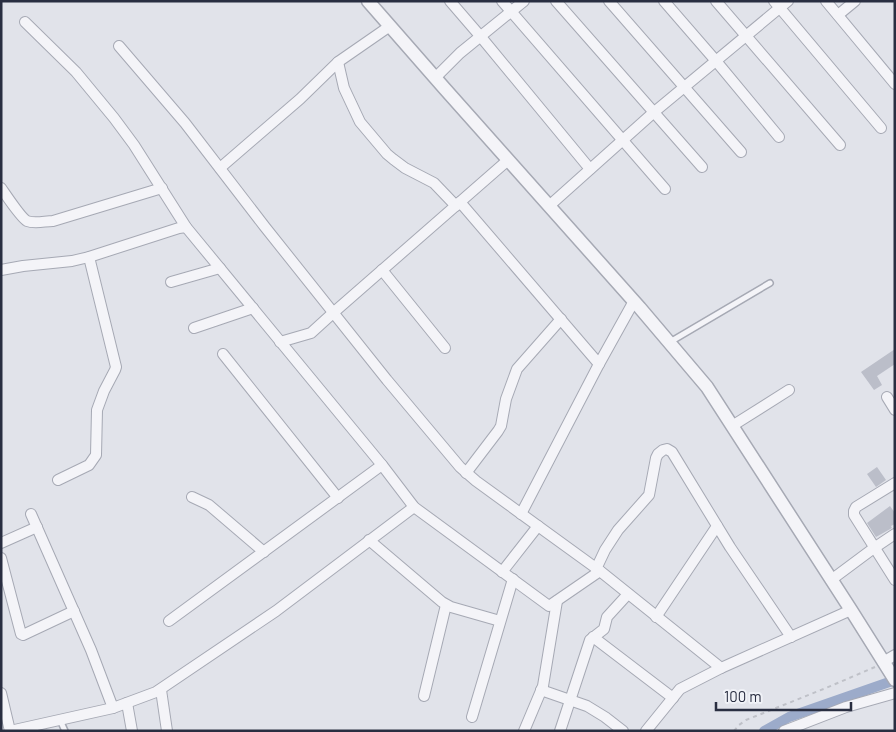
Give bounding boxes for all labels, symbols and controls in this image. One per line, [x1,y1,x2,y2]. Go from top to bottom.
scale bar [716,680,851,712]
text: 100 m [724,687,762,705]

